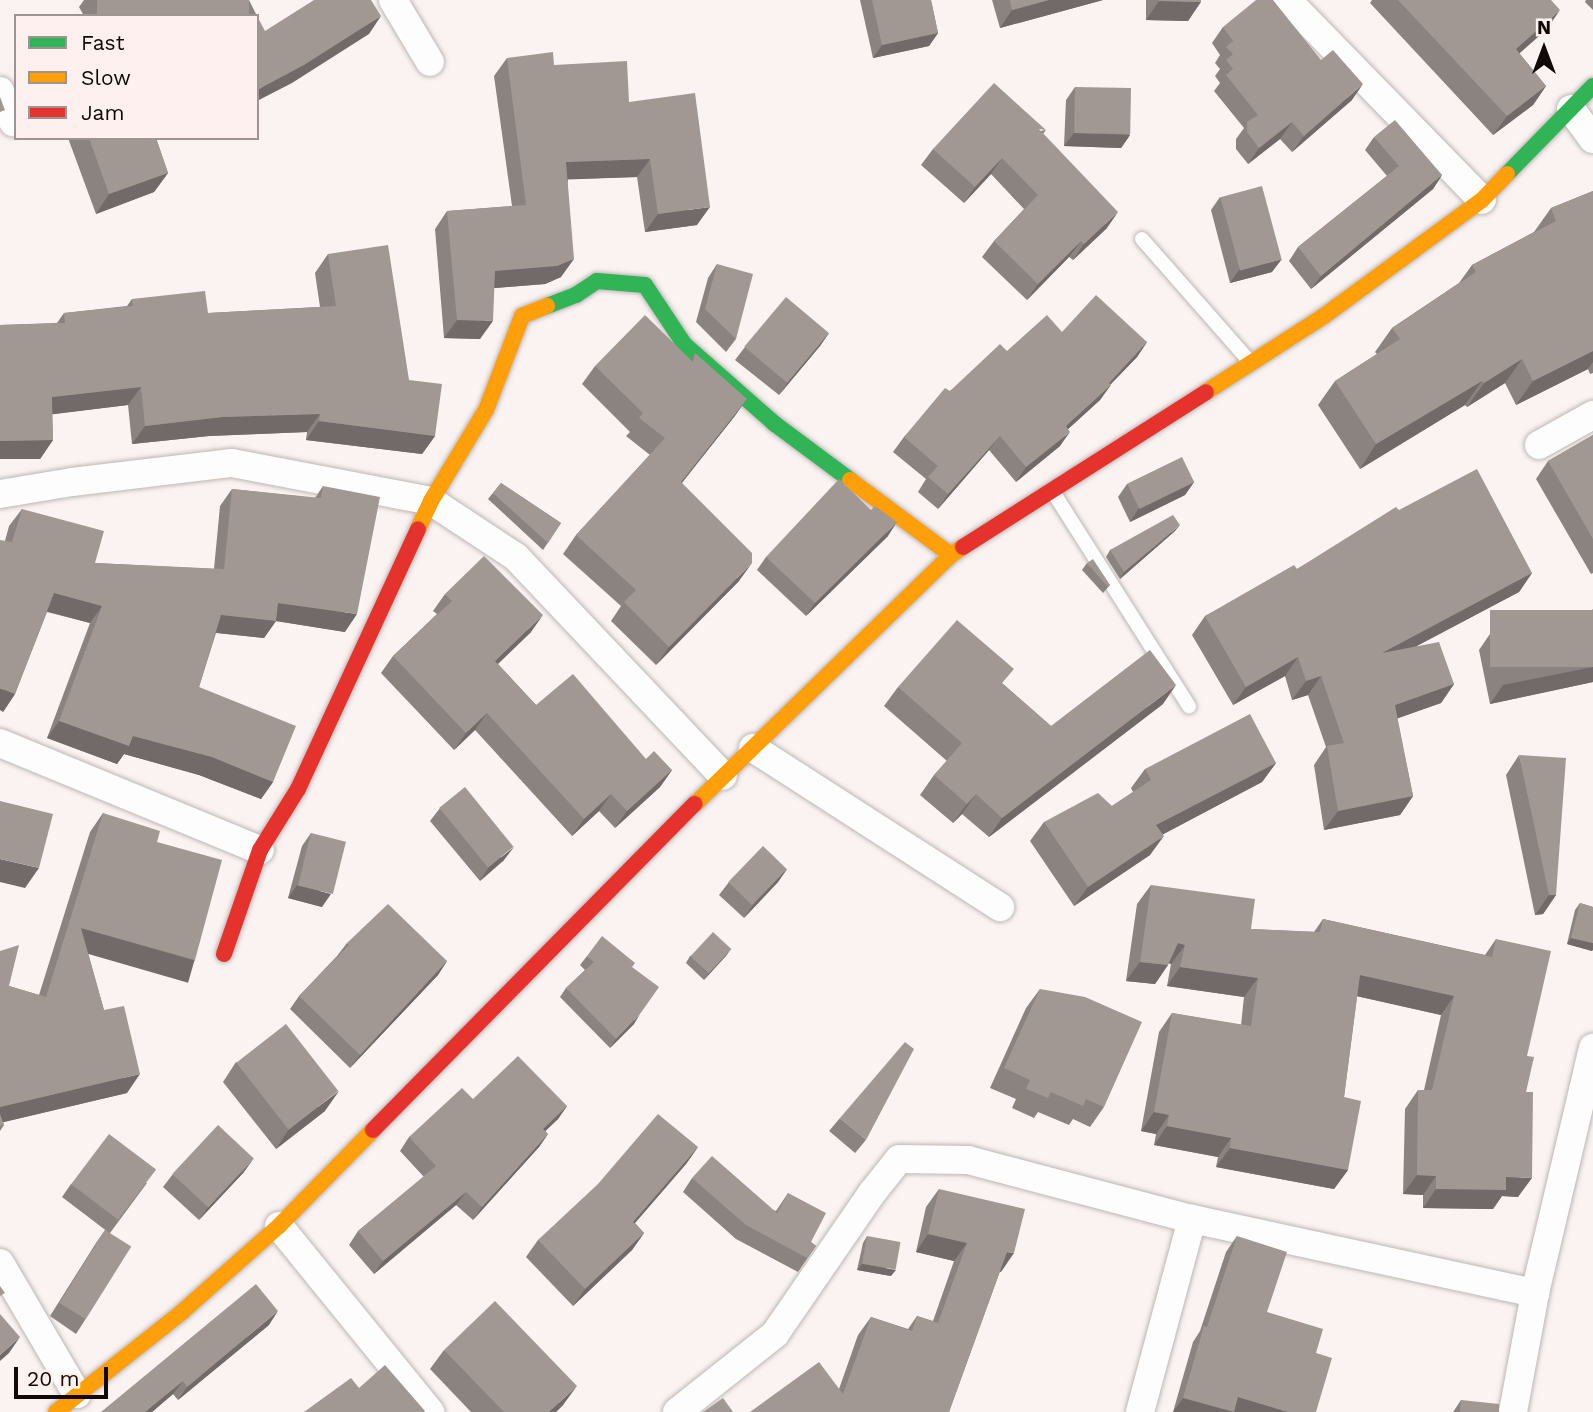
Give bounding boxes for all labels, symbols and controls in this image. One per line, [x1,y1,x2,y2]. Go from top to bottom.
legend [14,14,259,140]
north arrow [1509,14,1579,84]
text: N [1537,16,1551,39]
text: Fast [81,30,125,55]
text: Slow [81,65,131,90]
text: Jam [81,100,124,125]
scale bar [18,1352,112,1396]
text: 20 m [27,1366,79,1391]

